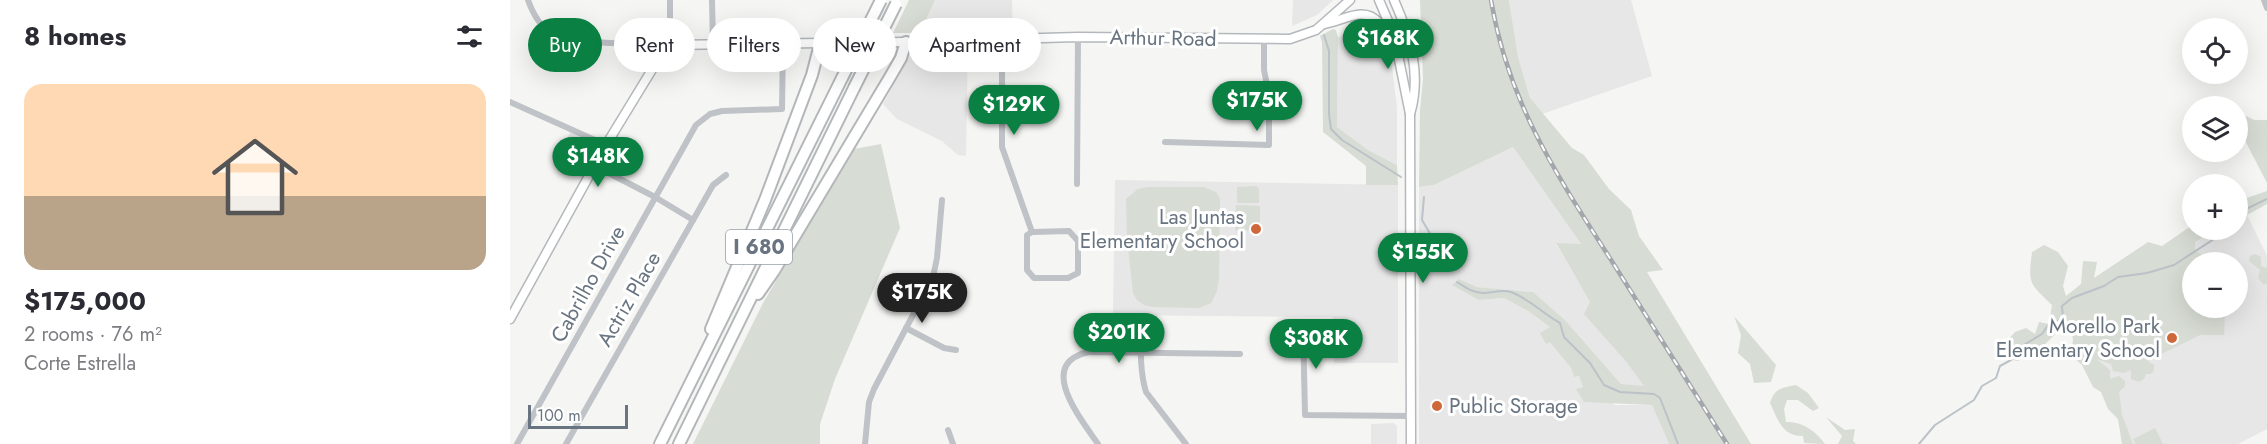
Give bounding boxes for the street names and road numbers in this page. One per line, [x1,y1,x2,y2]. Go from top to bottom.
street label: Arthur Road [1109,22,1217,54]
street label: Cabrilho Drive [544,220,633,348]
road number: I 680 [726,230,792,264]
street label: Actriz Place [590,246,668,352]

